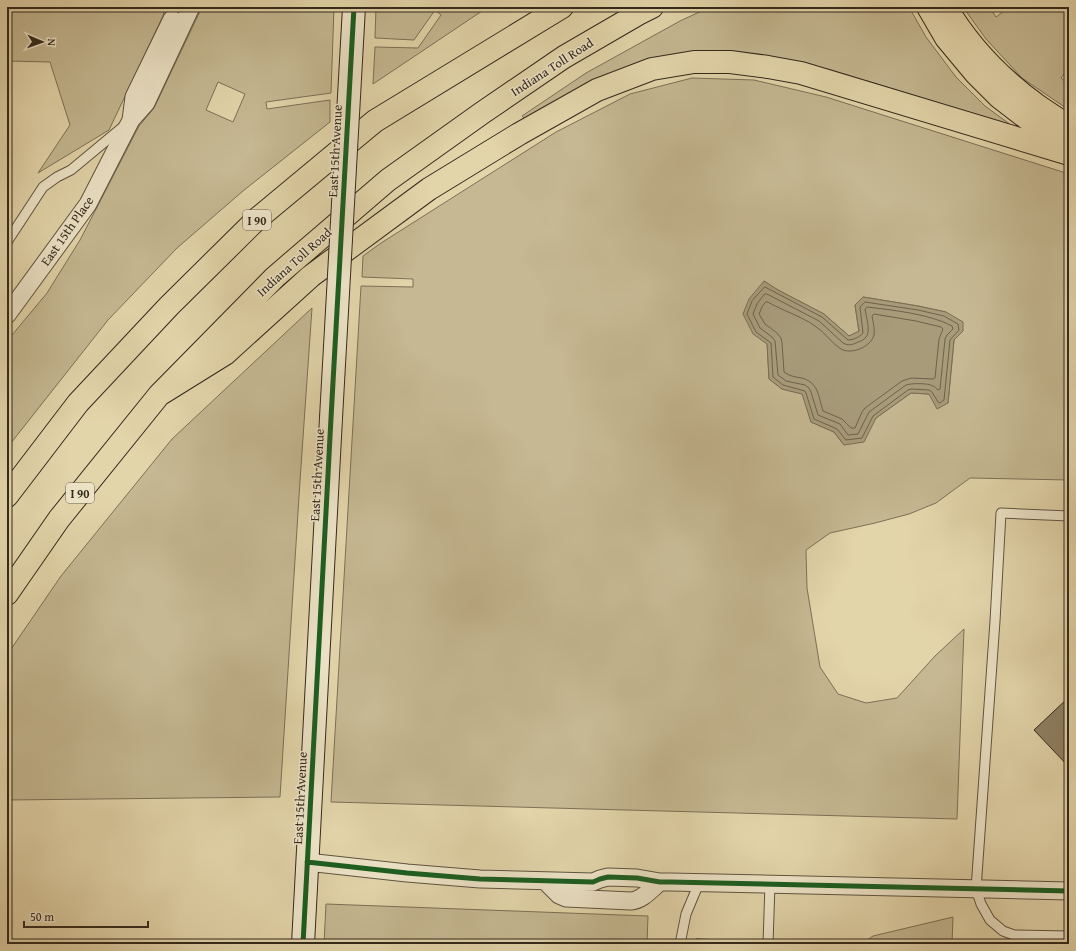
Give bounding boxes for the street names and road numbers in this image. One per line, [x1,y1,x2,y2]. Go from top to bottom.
street label: Indiana Toll Road [507,33,597,101]
street label: East 15th Avenue [323,104,347,198]
street label: East 15th Place [36,192,98,270]
road number: I 90 [243,210,271,230]
street label: Indiana Toll Road [252,223,336,301]
street label: East 15th Avenue [305,428,329,522]
road number: I 90 [66,483,94,503]
street label: East 15th Avenue [288,751,312,845]

